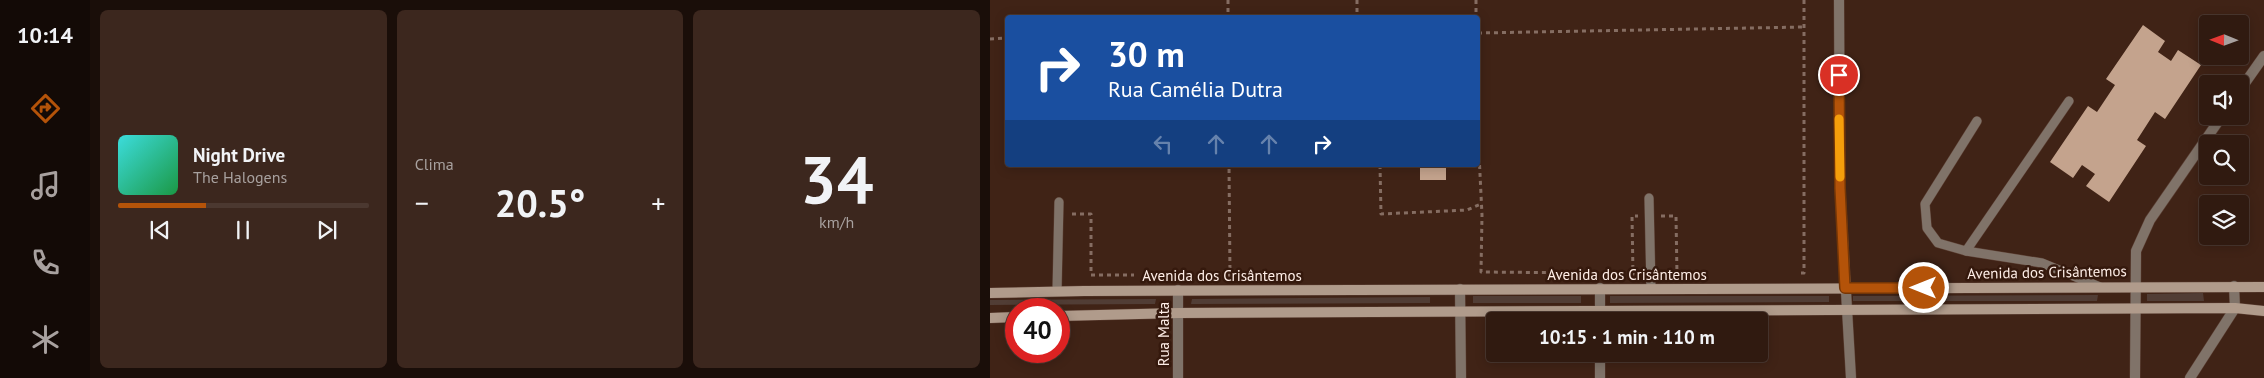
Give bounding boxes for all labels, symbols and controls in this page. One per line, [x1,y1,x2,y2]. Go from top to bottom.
north arrow [2199,15,2249,65]
map controls [2199,15,2249,245]
text: 10:14 [17,21,73,49]
text: 30 m [1108,31,1185,77]
icon: right [1025,35,1090,100]
pin [1818,54,1860,96]
icon: arrive [1825,61,1853,89]
text: Rua Camélia Dutra [1108,75,1283,103]
button: sound [2199,75,2249,125]
icon: directions [28,91,63,126]
icon: left [1149,130,1177,158]
icon: ahead [1202,130,1230,158]
icon: ahead [1255,130,1283,158]
icon: right [1308,130,1336,158]
button: search [2199,135,2249,185]
text: 34 [800,137,874,221]
text: Night Drive [193,143,285,167]
text: Clima [415,154,454,174]
text: The Halogens [193,167,287,187]
icon: music [28,168,63,203]
text: 20.5° [495,178,585,227]
text: − [415,184,429,221]
text: + [651,184,665,221]
button: layers [2199,195,2249,245]
text: km/h [819,212,854,232]
icon: previous [146,216,174,244]
icon: pause [229,216,257,244]
icon: next [313,216,341,244]
icon: phone [28,245,63,280]
position arrow [1897,261,1949,313]
street label: Avenida dos Crisântemos [1967,261,2127,283]
street label: Avenida dos Crisântemos [1547,265,1707,284]
street label: Avenida dos Crisântemos [1142,266,1302,285]
speed limit sign: 40 [1005,298,1070,363]
street label: Rua Malta [1154,302,1173,366]
icon: climate [28,322,63,357]
text: 10:15 · 1 min · 110 m [1539,325,1715,349]

